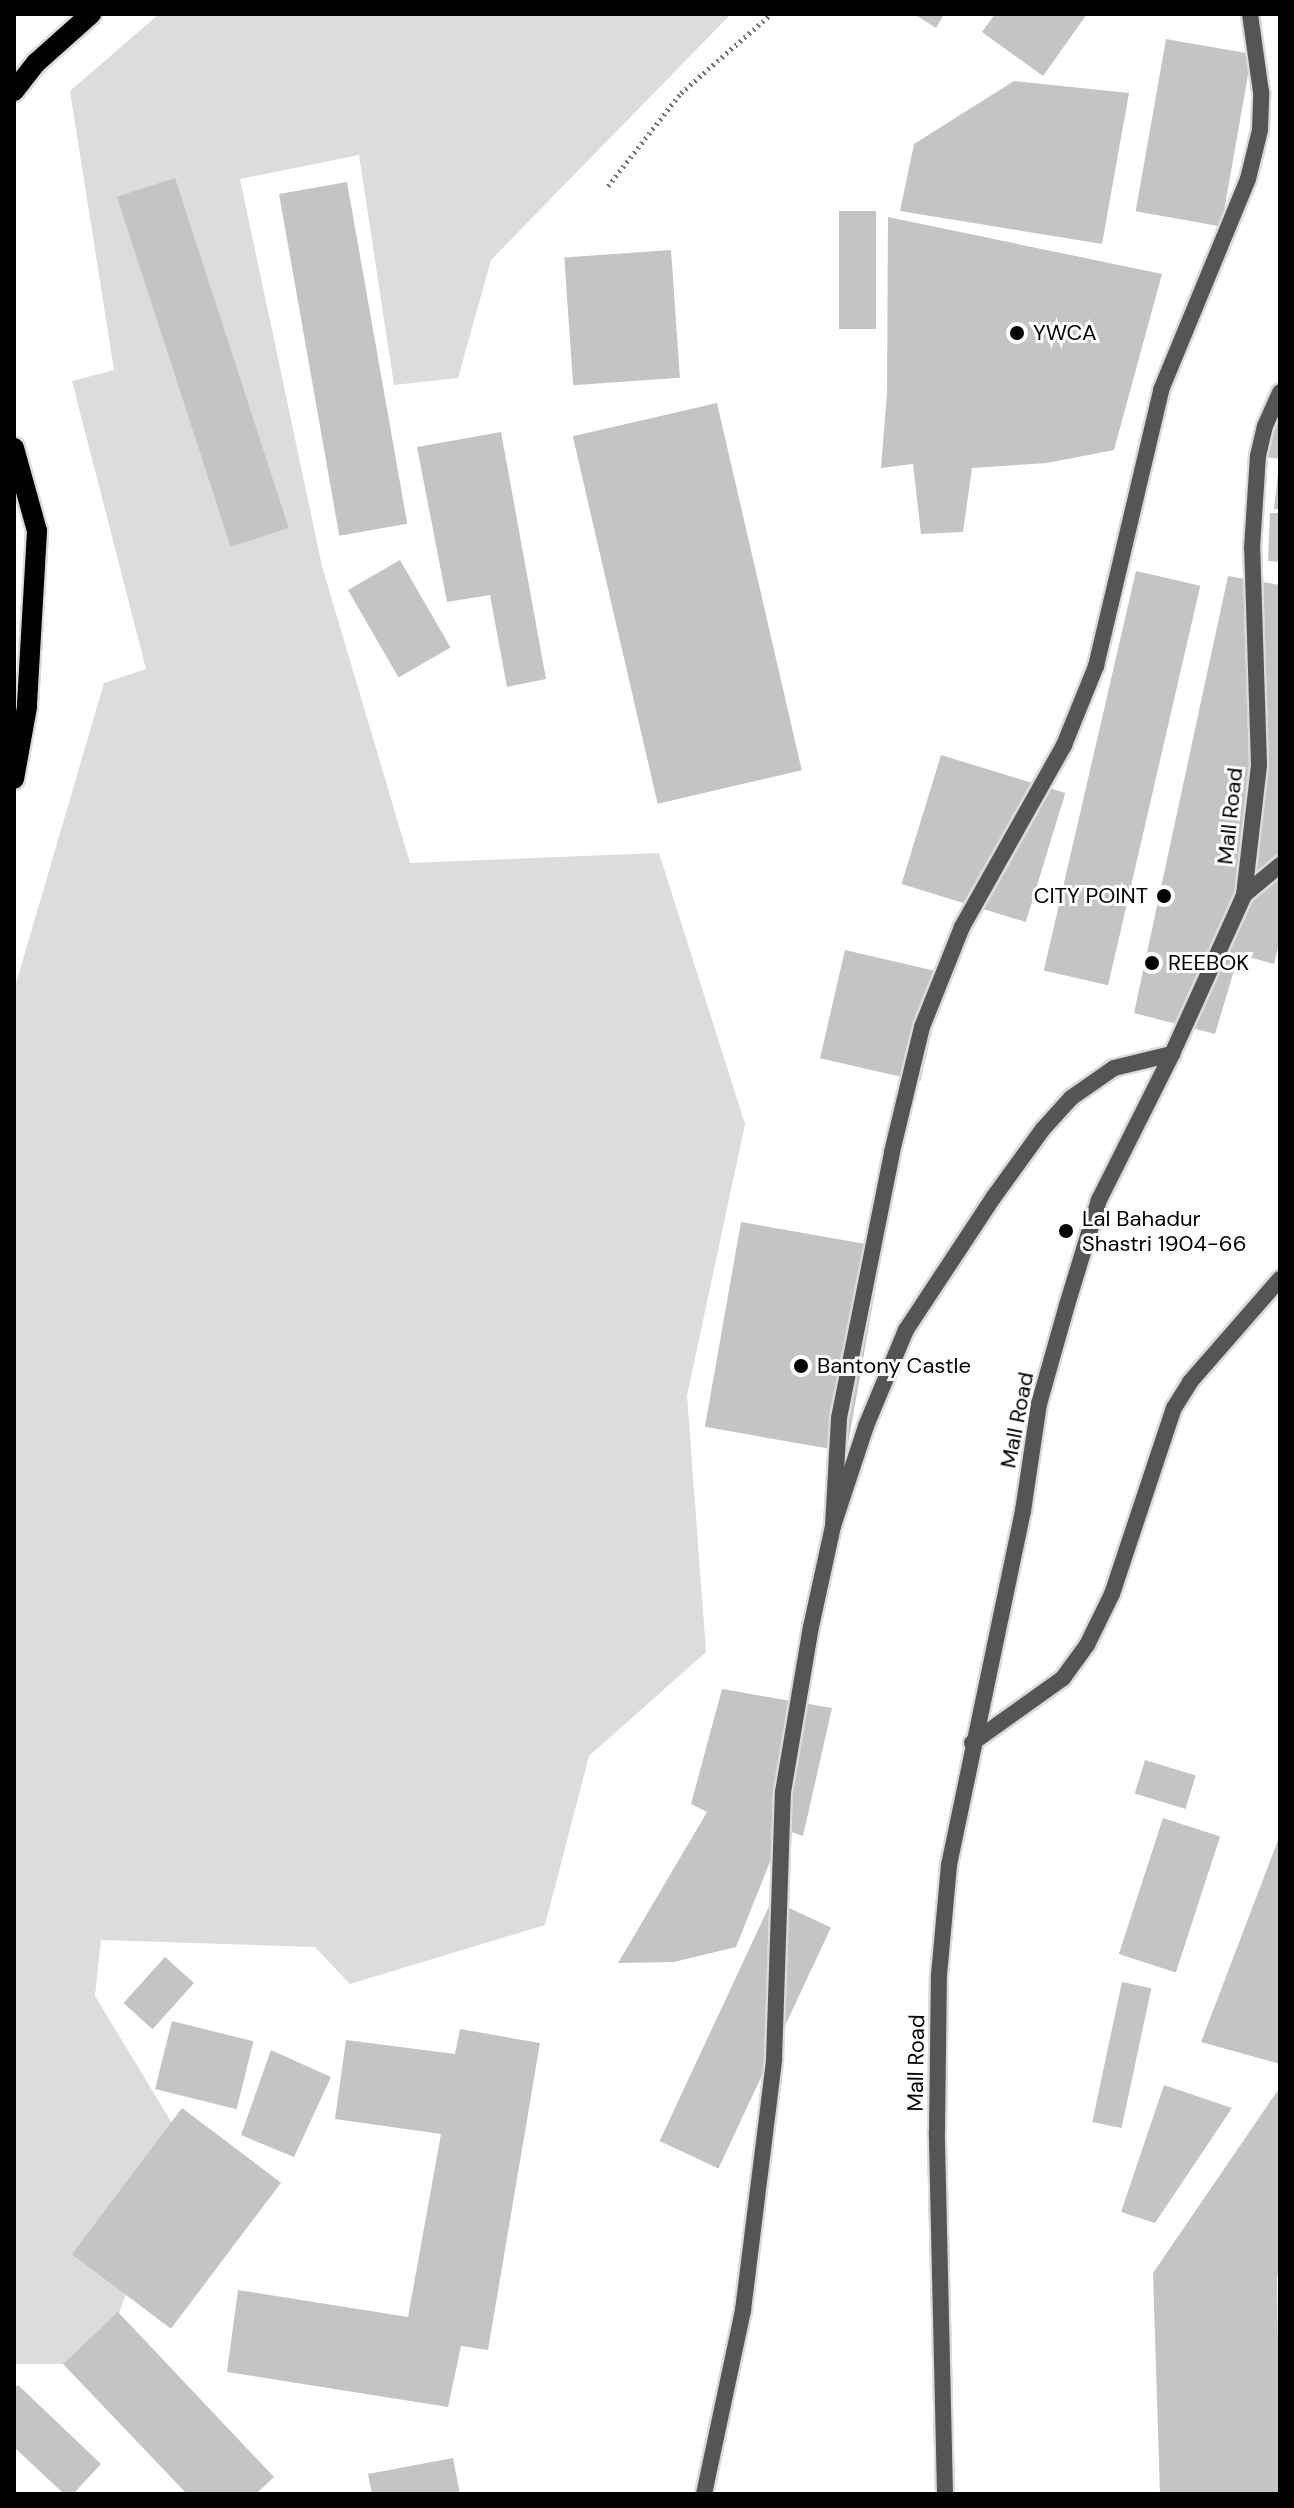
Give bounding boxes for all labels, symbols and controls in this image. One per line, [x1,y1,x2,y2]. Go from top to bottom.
place label: YWCA [1033,320,1097,346]
marker: YWCA [1008,324,1026,342]
street label: Mall Road [1212,766,1248,866]
place label: CITY POINT [1034,883,1148,909]
marker: CITY POINT [1155,887,1173,905]
place label: REEBOK [1168,950,1249,976]
marker: REEBOK [1143,954,1161,972]
place label: Lal Bahadur Shastri 1904-66 [1082,1205,1246,1256]
marker: Lal Bahadur Shastri 1904-66 [1057,1222,1075,1240]
place label: Bantony Castle [817,1353,971,1379]
marker: Bantony Castle [792,1357,810,1375]
street label: Mall Road [995,1370,1039,1470]
street label: Mall Road [902,2014,930,2112]

